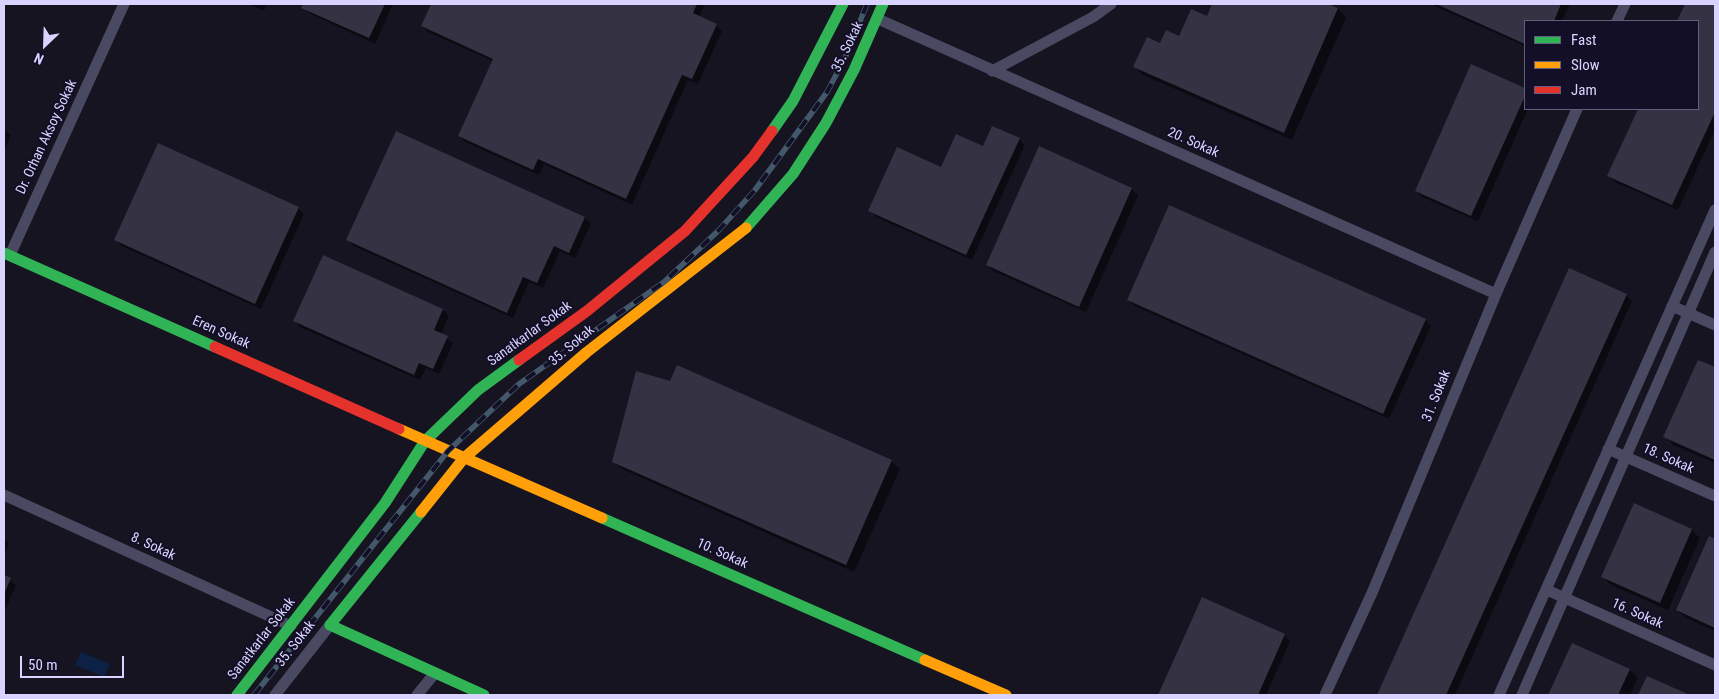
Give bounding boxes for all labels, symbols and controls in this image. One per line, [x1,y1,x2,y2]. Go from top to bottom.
street label: 35. Sokak [829,19,867,75]
north arrow [20,20,70,70]
legend [1524,20,1699,110]
text: Fast [1571,31,1596,49]
text: N [32,50,46,68]
text: Slow [1571,56,1600,74]
street label: Dr. Orhan Aksoy Sokak [13,77,81,197]
text: Jam [1571,81,1597,99]
street label: 20. Sokak [1165,124,1221,162]
street label: Sanatkarlar Sokak [485,298,575,370]
street label: Eren Sokak [190,313,252,353]
street label: 35. Sokak [546,322,598,370]
street label: 31. Sokak [1419,368,1455,424]
street label: 18. Sokak [1640,440,1696,478]
street label: 8. Sokak [128,529,178,565]
street label: 10. Sokak [694,535,750,573]
street label: Sanatkarlar Sokak [225,594,299,684]
street label: 16. Sokak [1609,595,1665,633]
street label: 35. Sokak [273,617,319,671]
scale bar [22,646,126,678]
text: 50 m [28,656,58,674]

